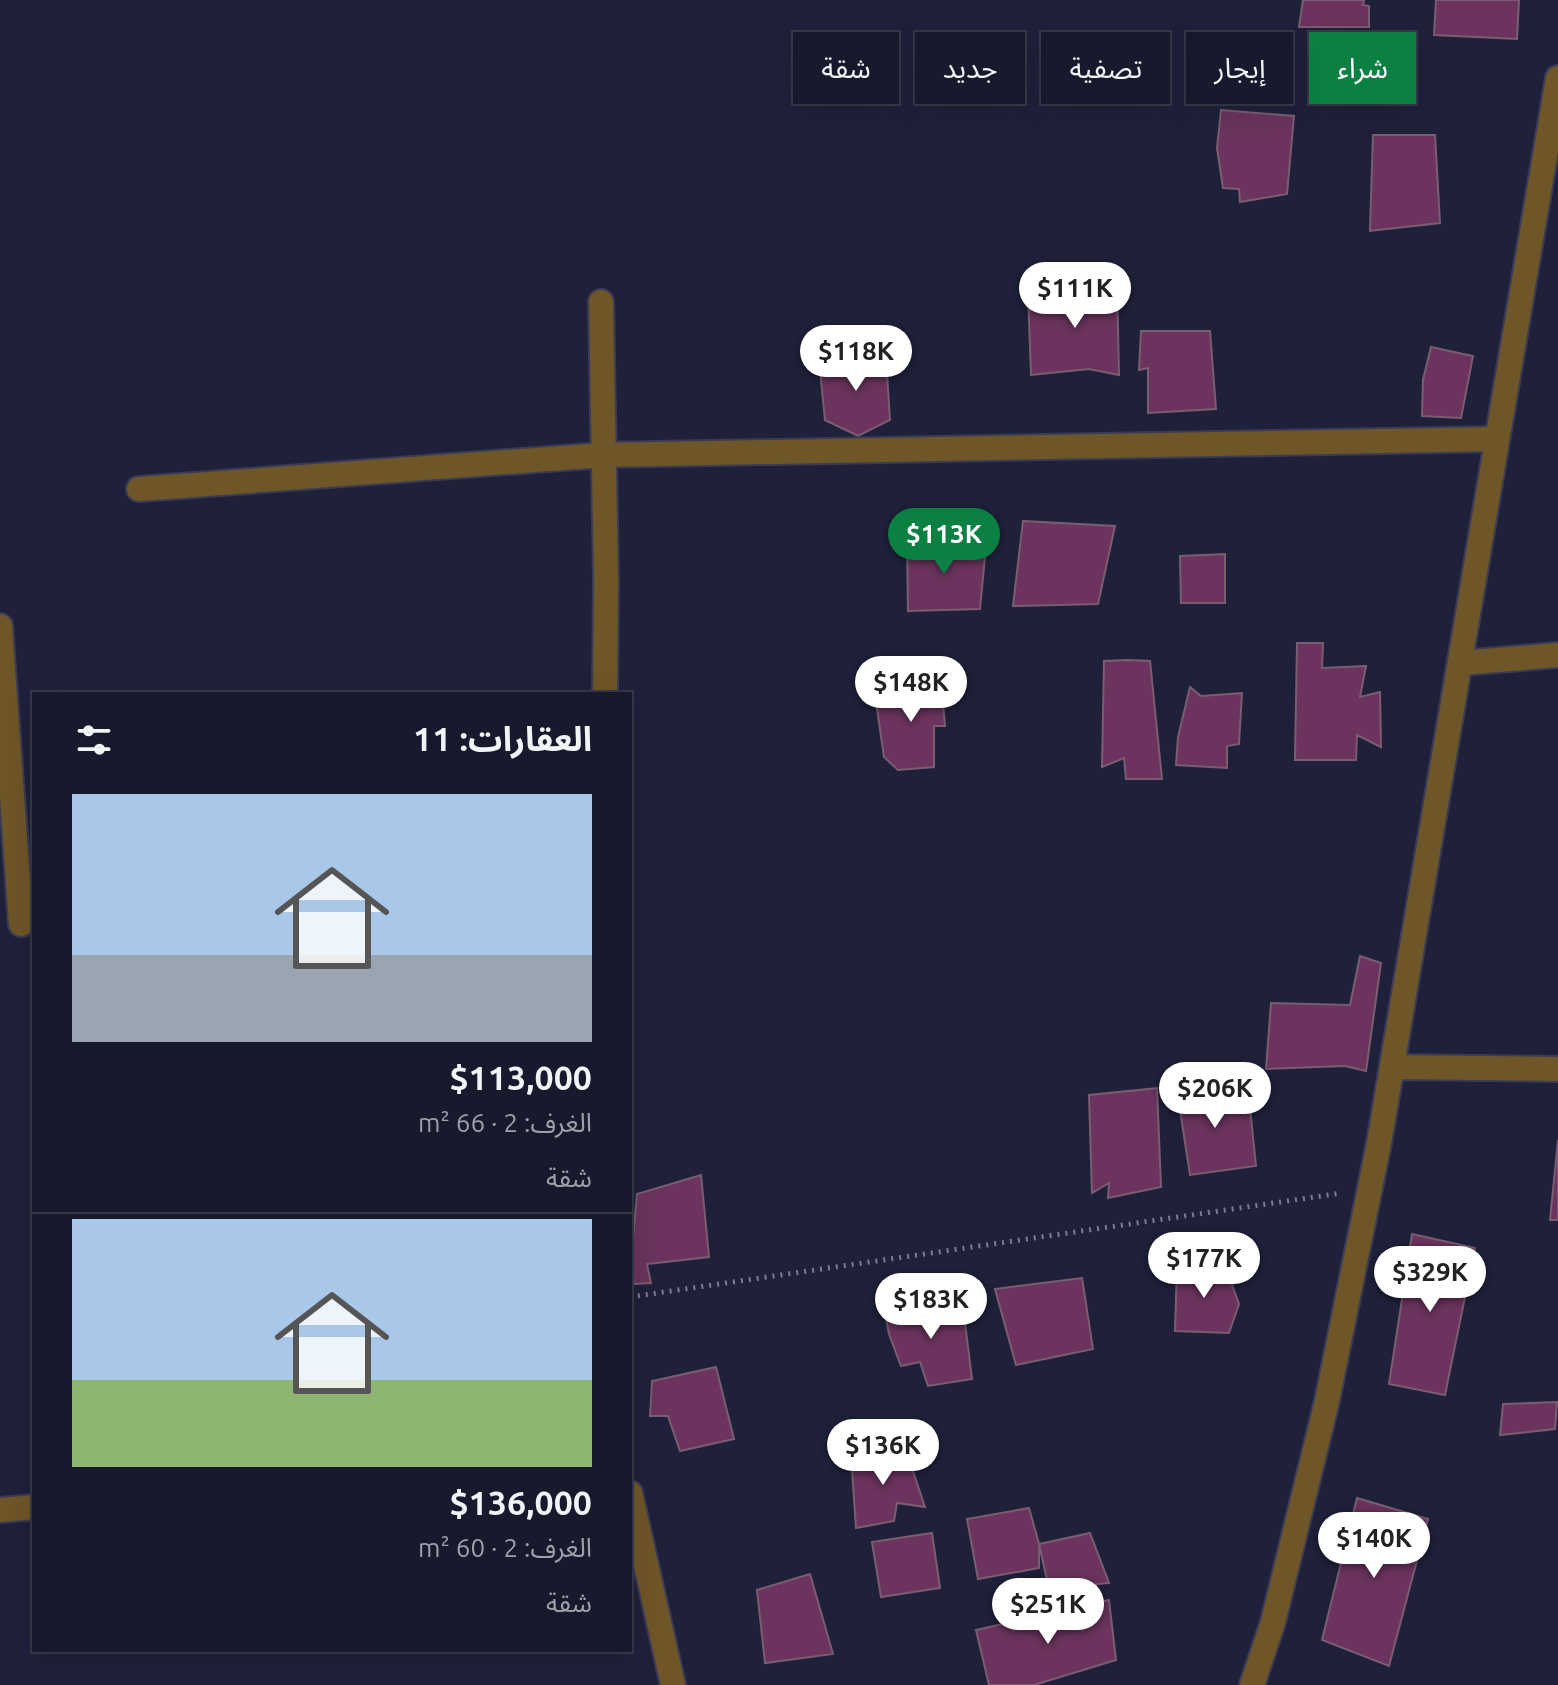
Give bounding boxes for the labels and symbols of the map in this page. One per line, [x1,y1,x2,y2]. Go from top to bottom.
pin: $111K [1019,262,1131,330]
pin: $118K [800,325,912,393]
pin: $113K [888,508,1000,576]
pin: $148K [855,656,967,724]
pin: $206K [1159,1062,1271,1130]
pin: $177K [1148,1232,1260,1300]
pin: $329K [1374,1246,1486,1314]
pin: $183K [875,1273,987,1341]
pin: $136K [827,1419,939,1487]
pin: $140K [1318,1512,1430,1580]
pin: $251K [992,1578,1104,1646]

